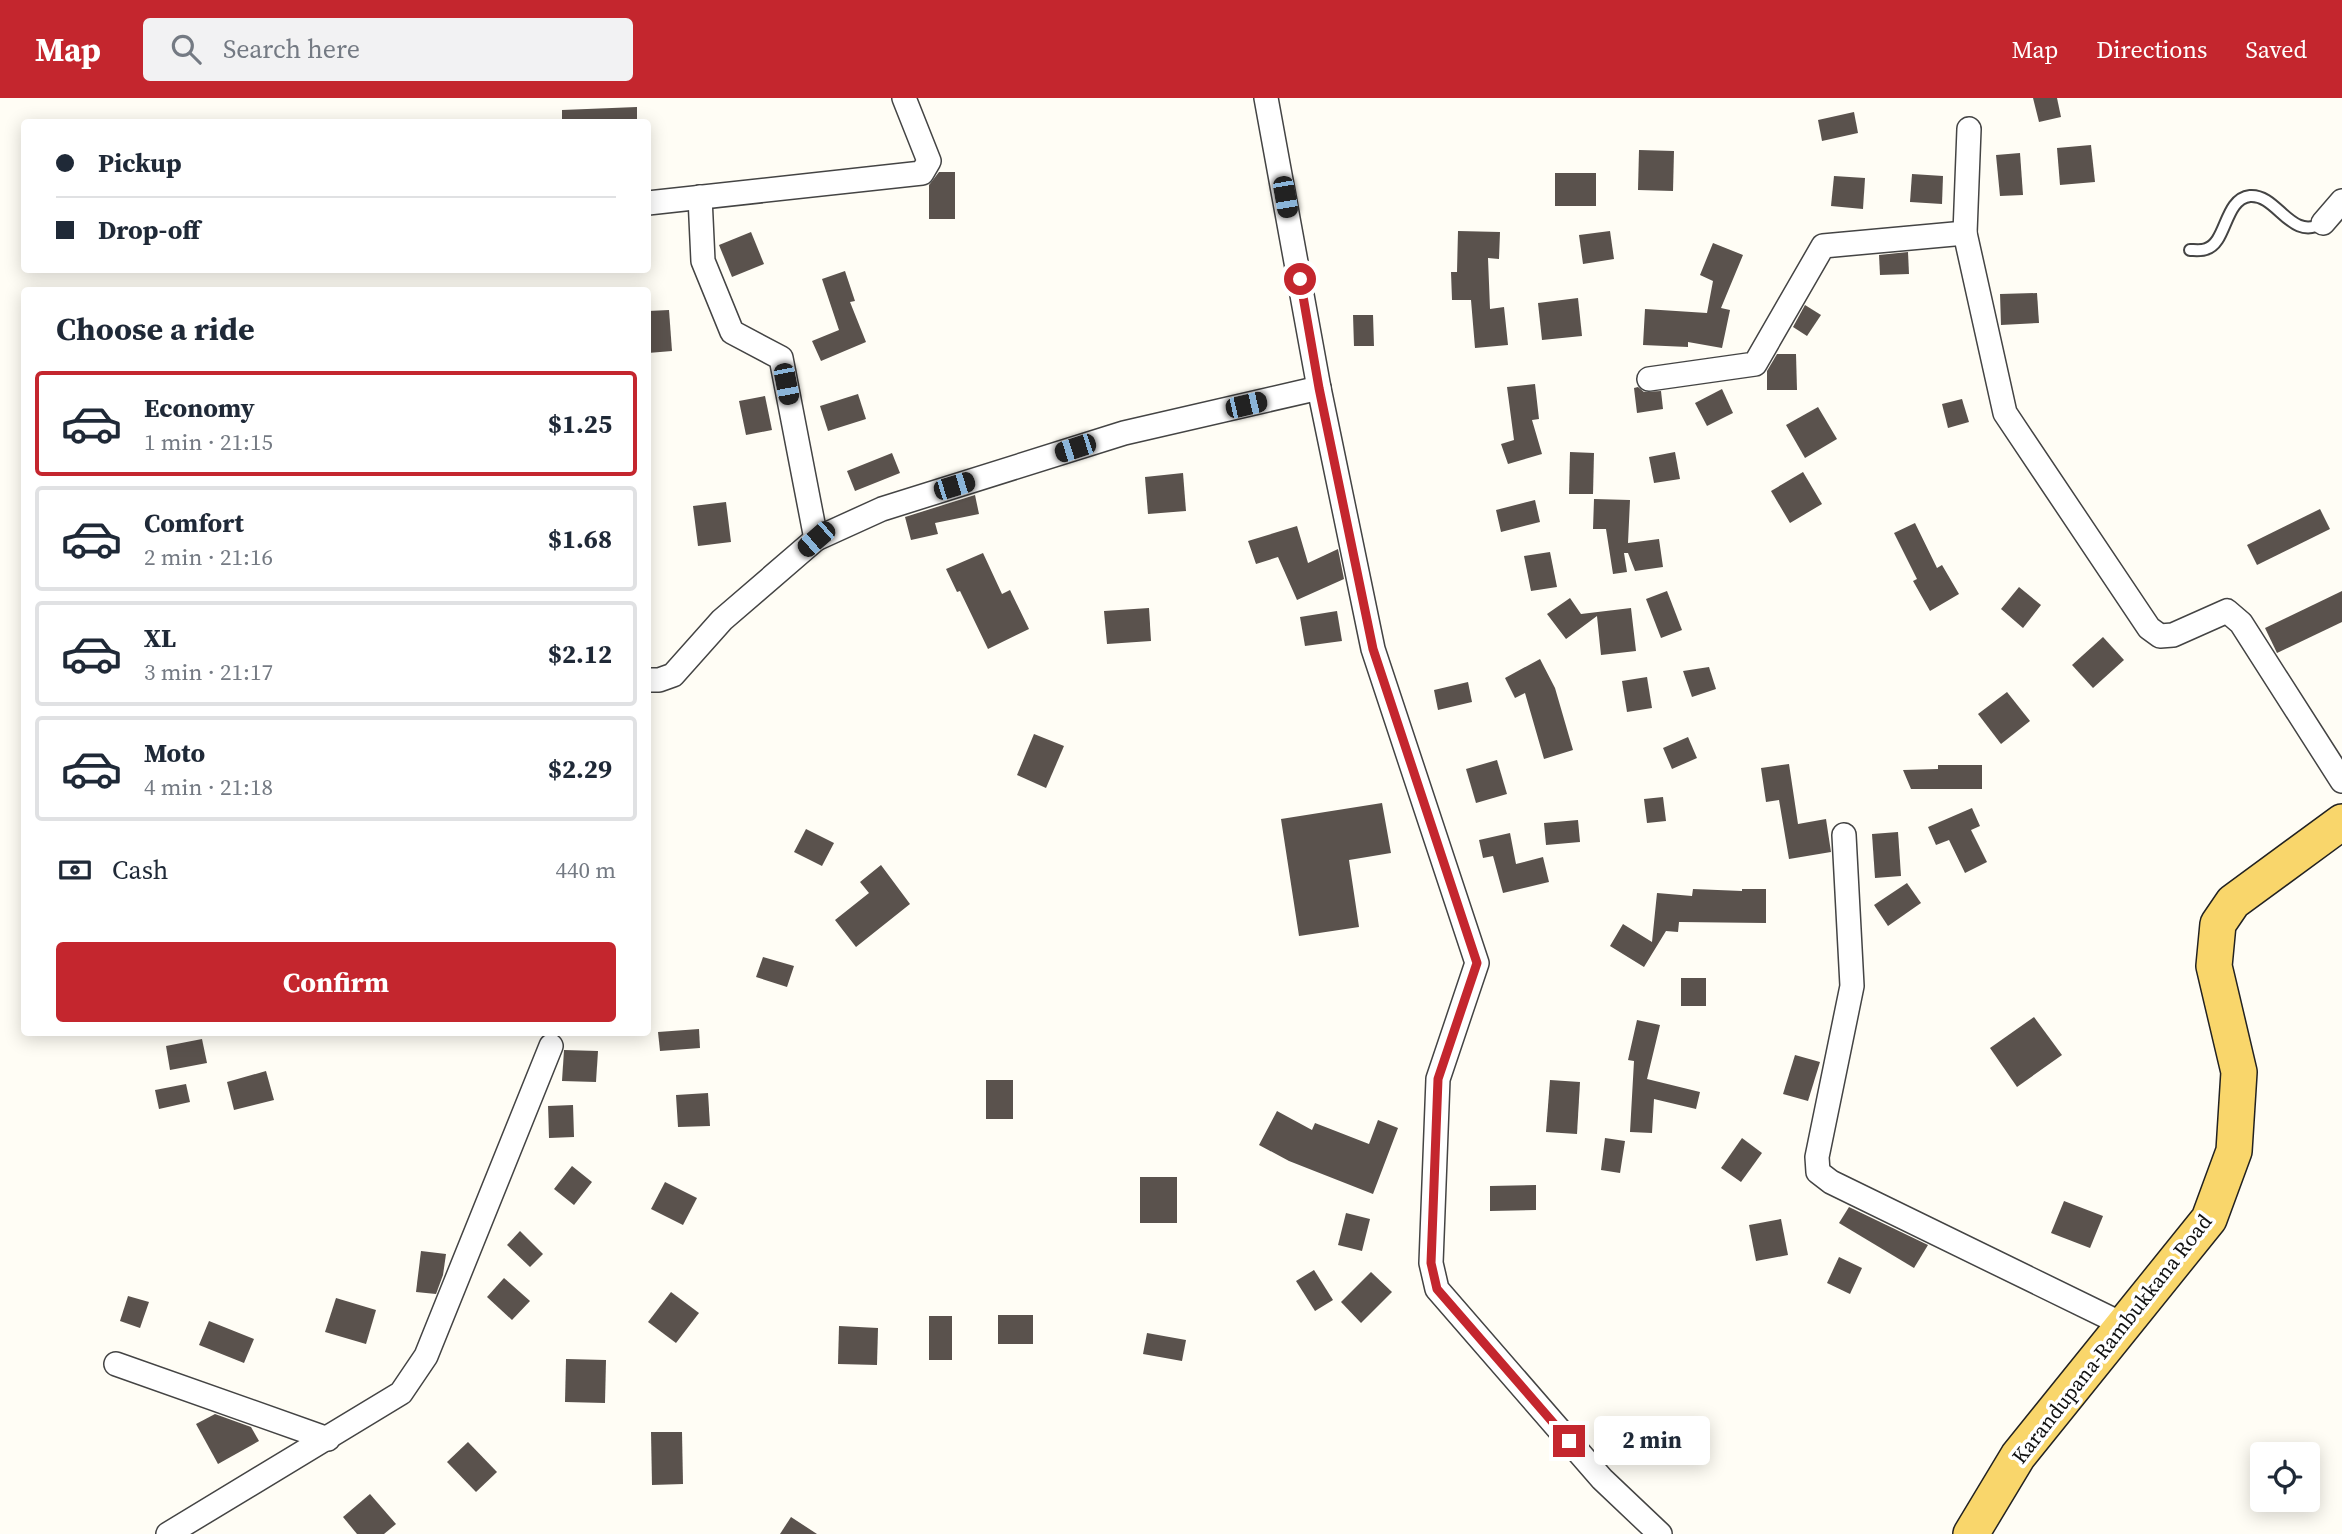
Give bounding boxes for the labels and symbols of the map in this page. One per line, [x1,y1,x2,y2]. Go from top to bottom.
car [1272,174,1299,220]
route start [1284,263,1316,295]
car [772,361,801,407]
car [1224,390,1269,420]
car [1052,432,1099,464]
car [931,470,978,502]
car [794,517,839,561]
street label: Karandupana-Rambukkana Road [2005,1208,2218,1470]
callout: 2 min [1594,1416,1709,1466]
route end [1553,1425,1585,1457]

